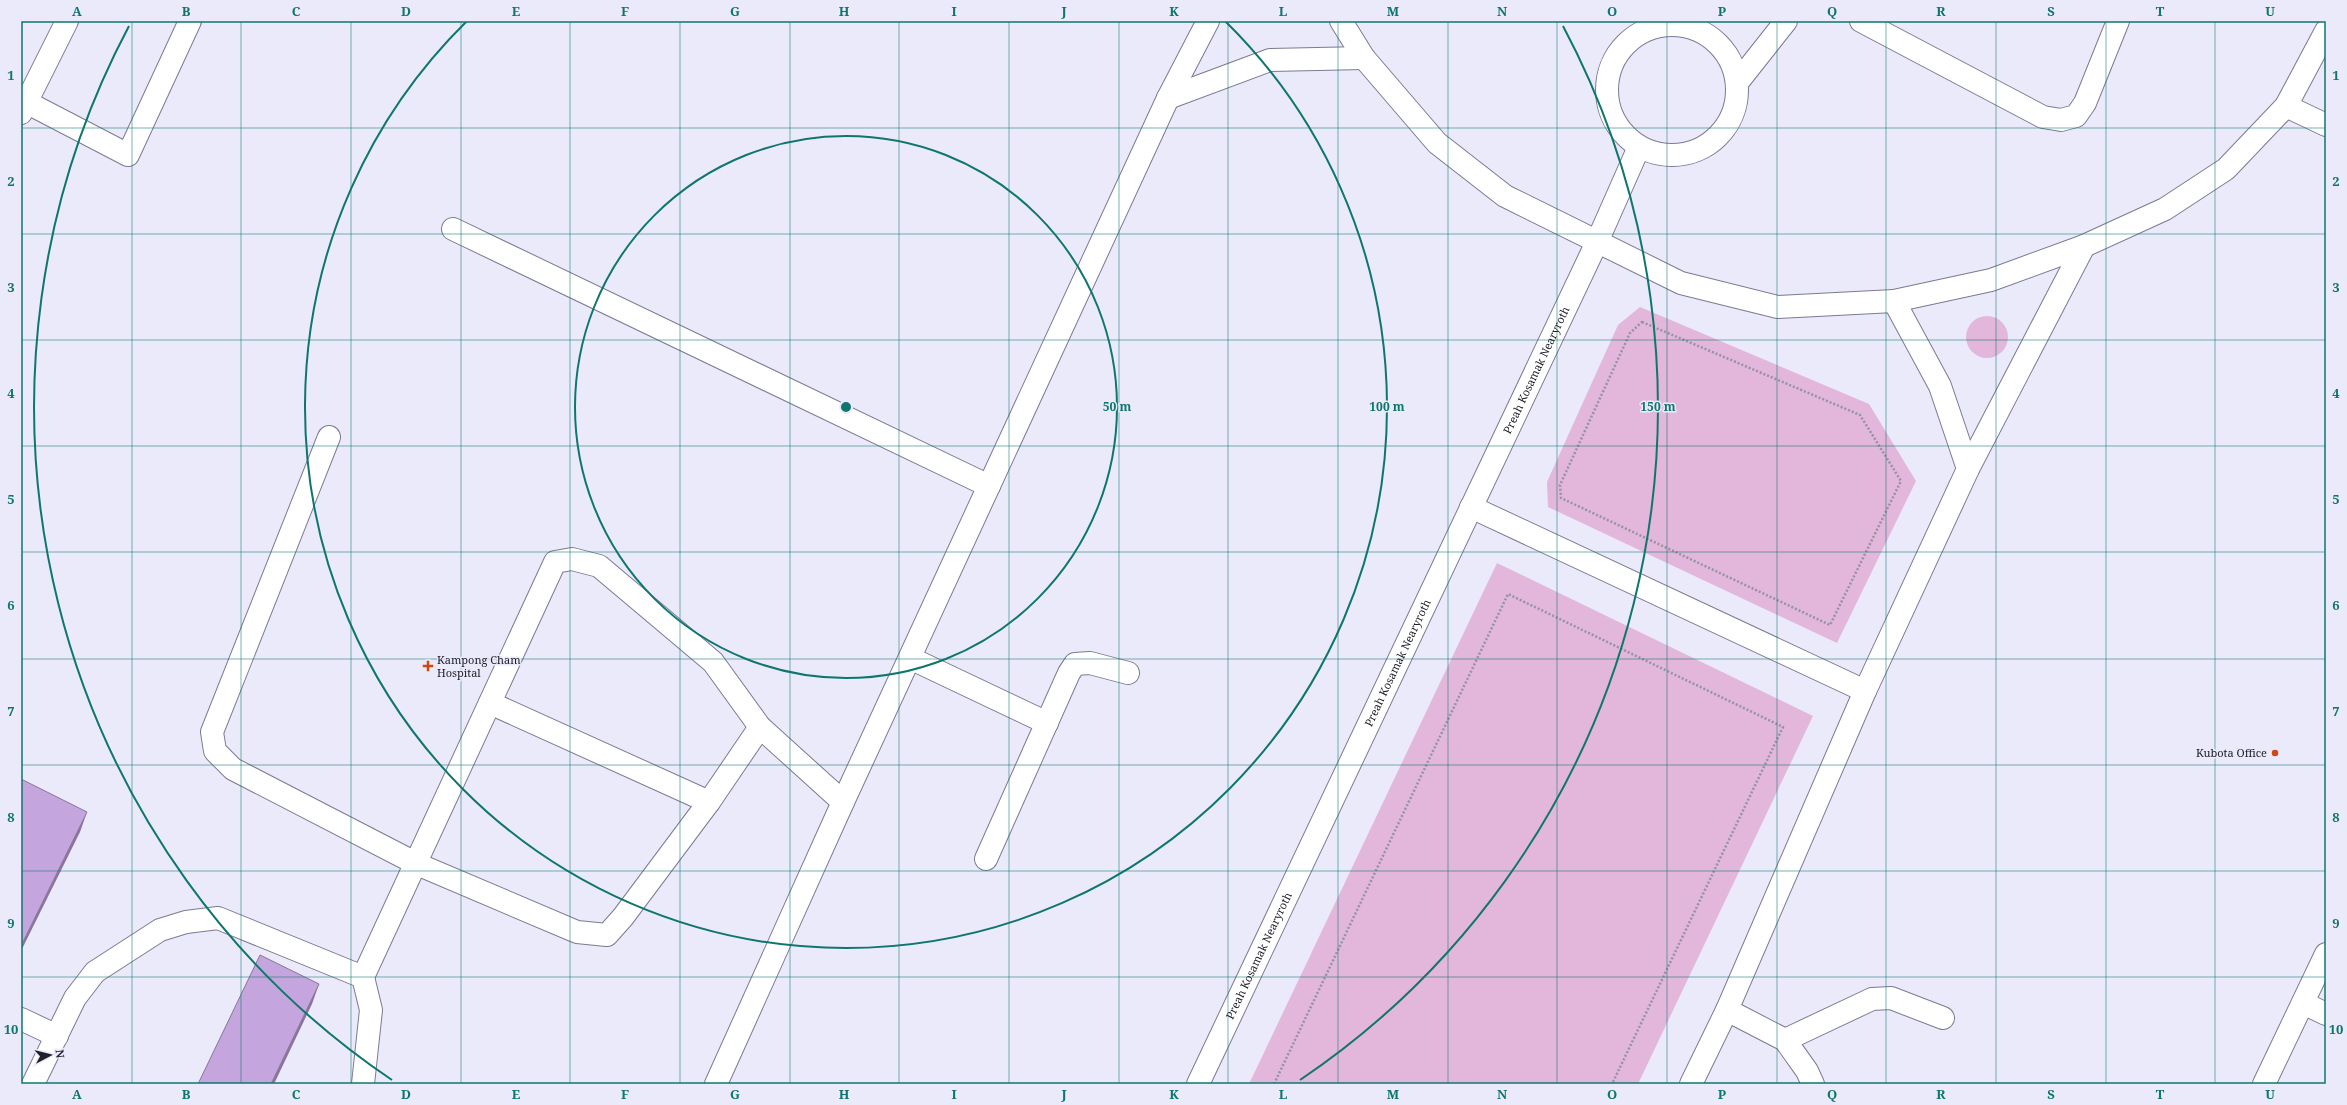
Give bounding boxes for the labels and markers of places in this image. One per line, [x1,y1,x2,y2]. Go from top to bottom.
centre of rings [839,400,853,414]
place label: Kampong Cham Hospital [437,652,521,680]
marker: Kampong Cham Hospital [422,660,434,672]
place label: Kubota Office [2196,745,2267,760]
marker: Kubota Office [2270,748,2280,758]

